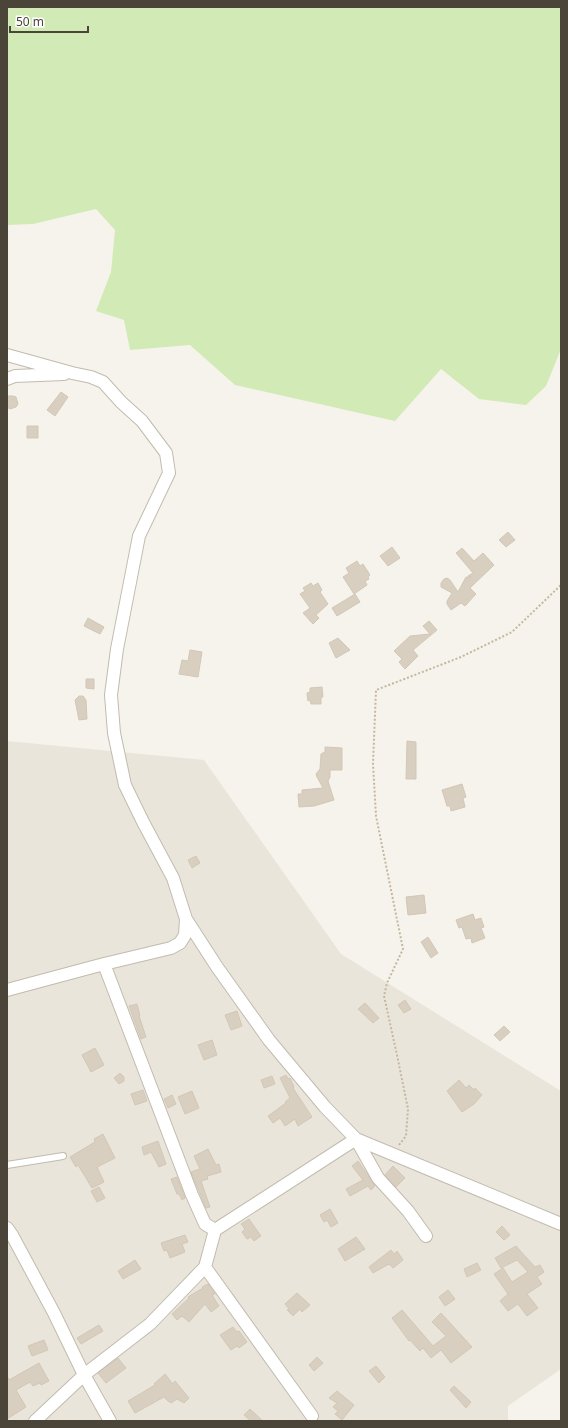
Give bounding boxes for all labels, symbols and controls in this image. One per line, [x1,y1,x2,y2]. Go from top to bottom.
scale bar [10,8,88,34]
text: 50 m [16,13,44,30]

